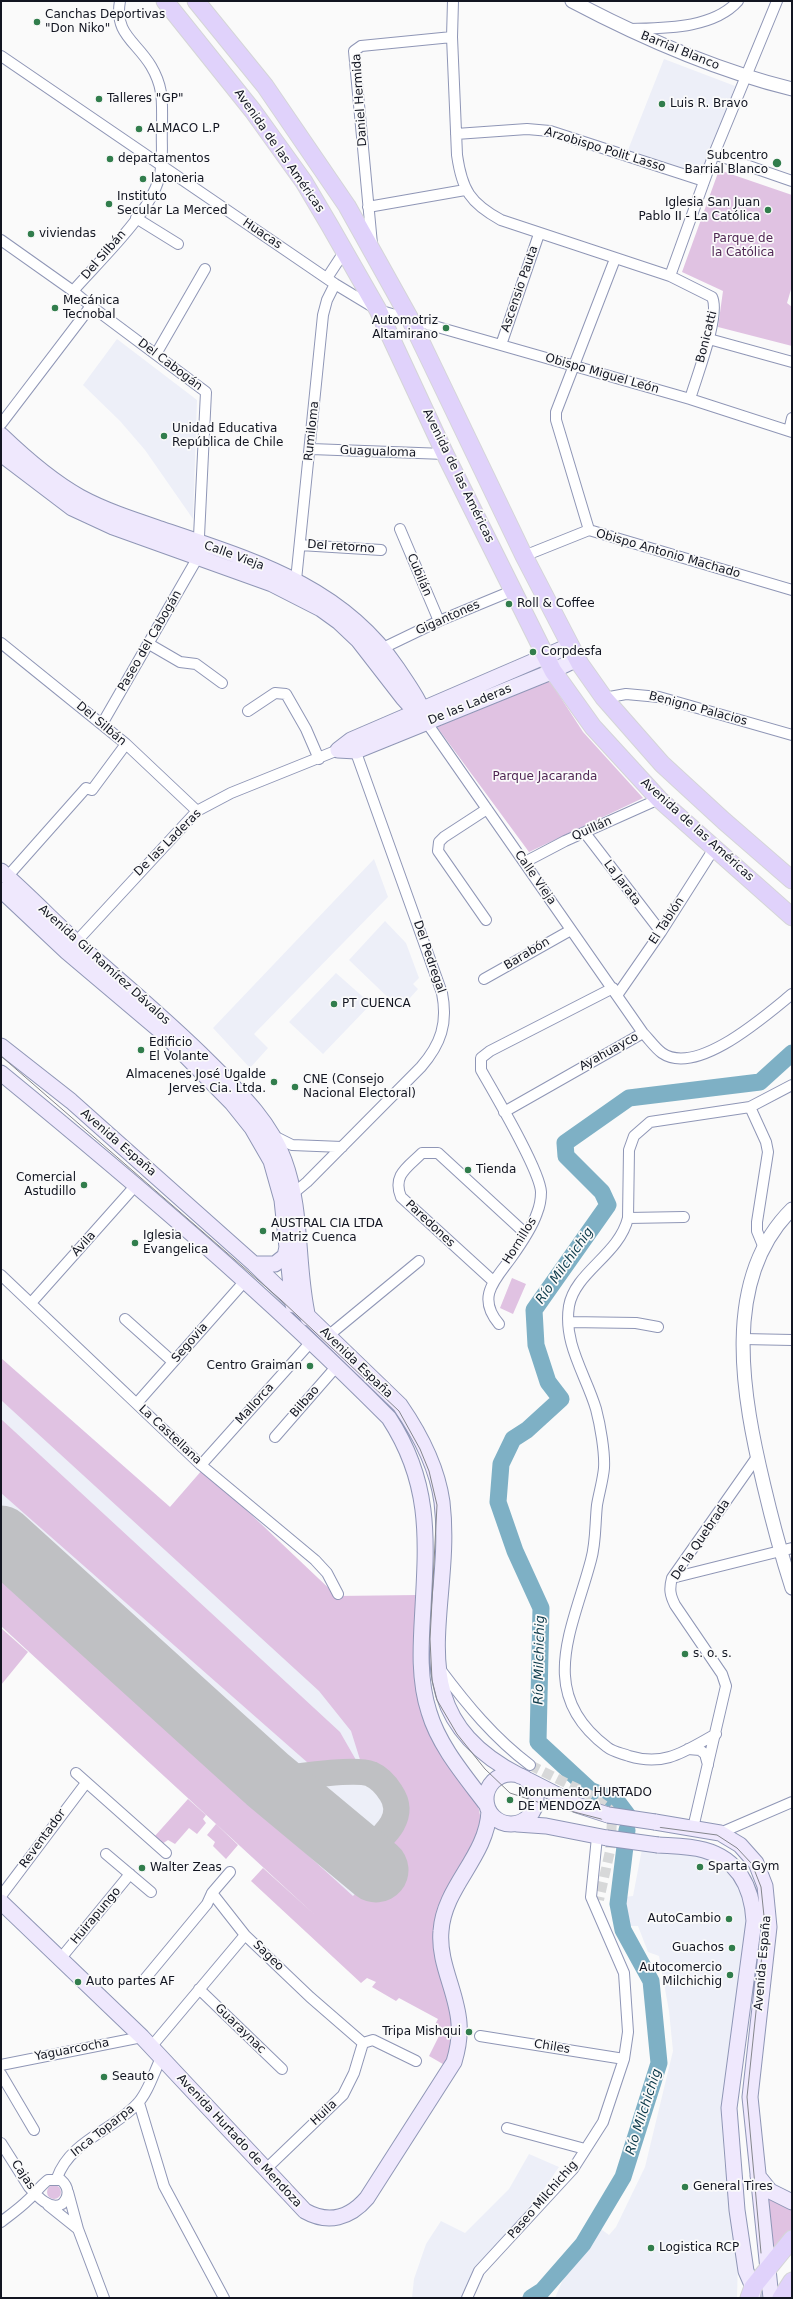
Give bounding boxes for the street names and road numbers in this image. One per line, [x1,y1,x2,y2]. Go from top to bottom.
street label: Barrial Blanco [639,29,721,73]
street label: Daniel Hermida [350,53,370,147]
street label: Avenida de las Américas [231,87,327,215]
street label: Arzobispo Polit Lasso [543,125,667,175]
street label: Huacas [240,216,284,252]
street label: Del Silbán [79,227,129,283]
street label: Ascensio Pauta [498,244,542,334]
street label: Bonicatti [694,309,720,365]
street label: Del Cabogán [135,336,205,394]
street label: Obispo Miguel León [543,351,661,397]
street label: Rumiloma [302,400,322,462]
street label: Avenida de las Américas [419,407,497,545]
street label: Guagualoma [339,443,417,461]
street label: Obispo Antonio Machado [594,526,742,582]
street label: Del retorno [307,537,375,557]
street label: Calle Vieja [202,538,266,574]
street label: Cubilán [404,551,434,599]
street label: Paseo del Cabogán [115,588,185,694]
street label: Gigantones [414,597,482,639]
street label: De las Laderas [426,682,514,728]
street label: Benigno Palacios [647,689,749,729]
street label: Del Silbán [73,699,129,749]
street label: Avenida de las Américas [638,775,756,885]
street label: De las Laderas [132,807,204,879]
street label: Quillán [570,814,614,844]
street label: Calle Vieja [511,848,559,908]
street label: La Jarata [600,857,644,909]
street label: El Tablón [646,895,688,947]
street label: Avenida Gil Ramírez Dávalos [35,902,173,1028]
street label: Del Pedregal [410,919,448,995]
street label: Barabón [502,935,552,973]
street label: Ayahuayco [577,1030,641,1074]
street label: Avenida España [77,1106,159,1180]
street label: Paredones [402,1197,458,1251]
street label: Hornillos [500,1215,540,1267]
street label: Ávila [69,1229,99,1259]
street label: Segovia [169,1320,211,1366]
street label: Avenida España [317,1325,395,1401]
street label: Mallorca [233,1380,277,1428]
street label: Bilbao [287,1383,323,1421]
street label: La Castellana [136,1402,204,1468]
street label: De la Quebrada [669,1497,733,1583]
street label: Reventador [17,1807,69,1871]
street label: Huirapungo [68,1885,124,1947]
street label: Avenida España [752,1915,774,2011]
street label: Sageo [250,1938,286,1974]
street label: Guaraynac [212,2001,268,2057]
street label: Yaguarcocha [33,2036,111,2064]
street label: Chiles [533,2037,571,2057]
street label: Avenida Hurtado de Mendoza [173,2071,305,2211]
street label: Huila [308,2097,340,2129]
street label: Inca Toparpa [68,2102,138,2160]
street label: Cajas [8,2157,38,2193]
street label: Paseo Milchichig [505,2158,581,2242]

